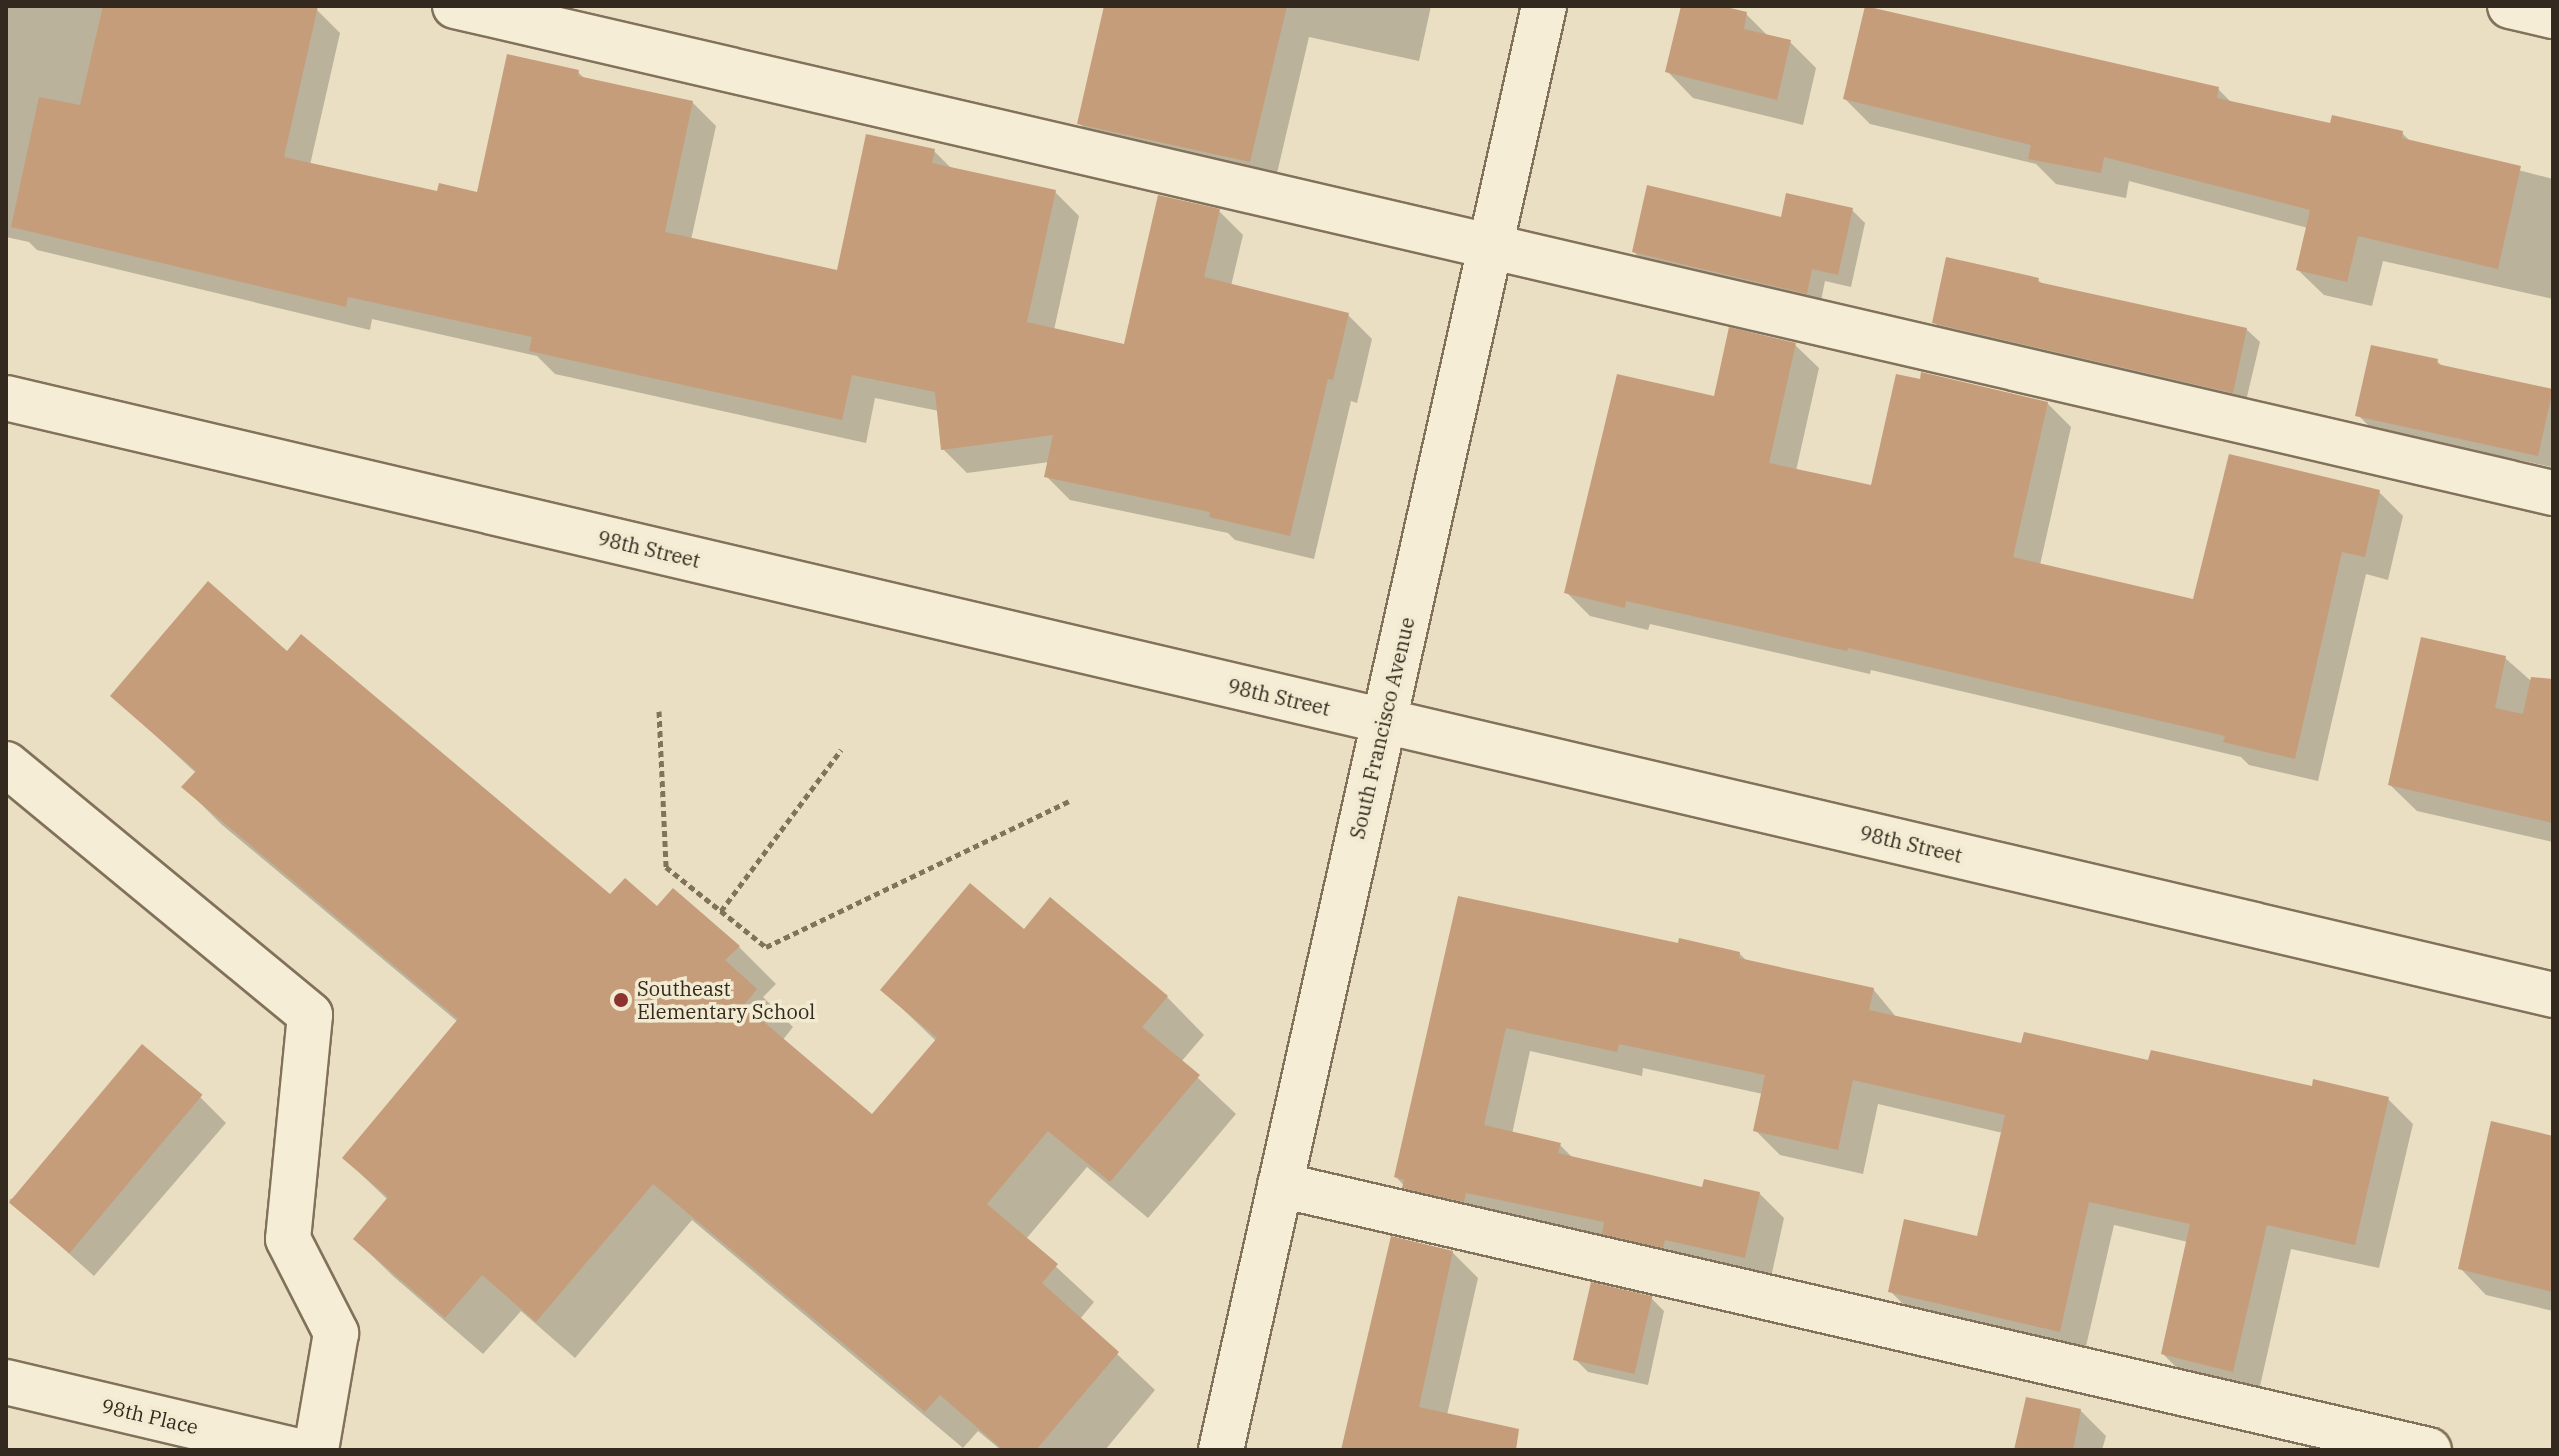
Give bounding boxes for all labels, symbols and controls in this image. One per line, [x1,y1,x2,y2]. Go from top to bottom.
street label: 98th Street [595,526,703,572]
street label: South Francisco Avenue [1345,615,1419,841]
street label: 98th Street [1225,674,1333,720]
street label: 98th Street [1857,821,1965,867]
place label: Southeast Elementary School [637,976,815,1023]
marker: Southeast Elementary School [612,991,630,1009]
street label: 98th Place [99,1393,201,1439]

